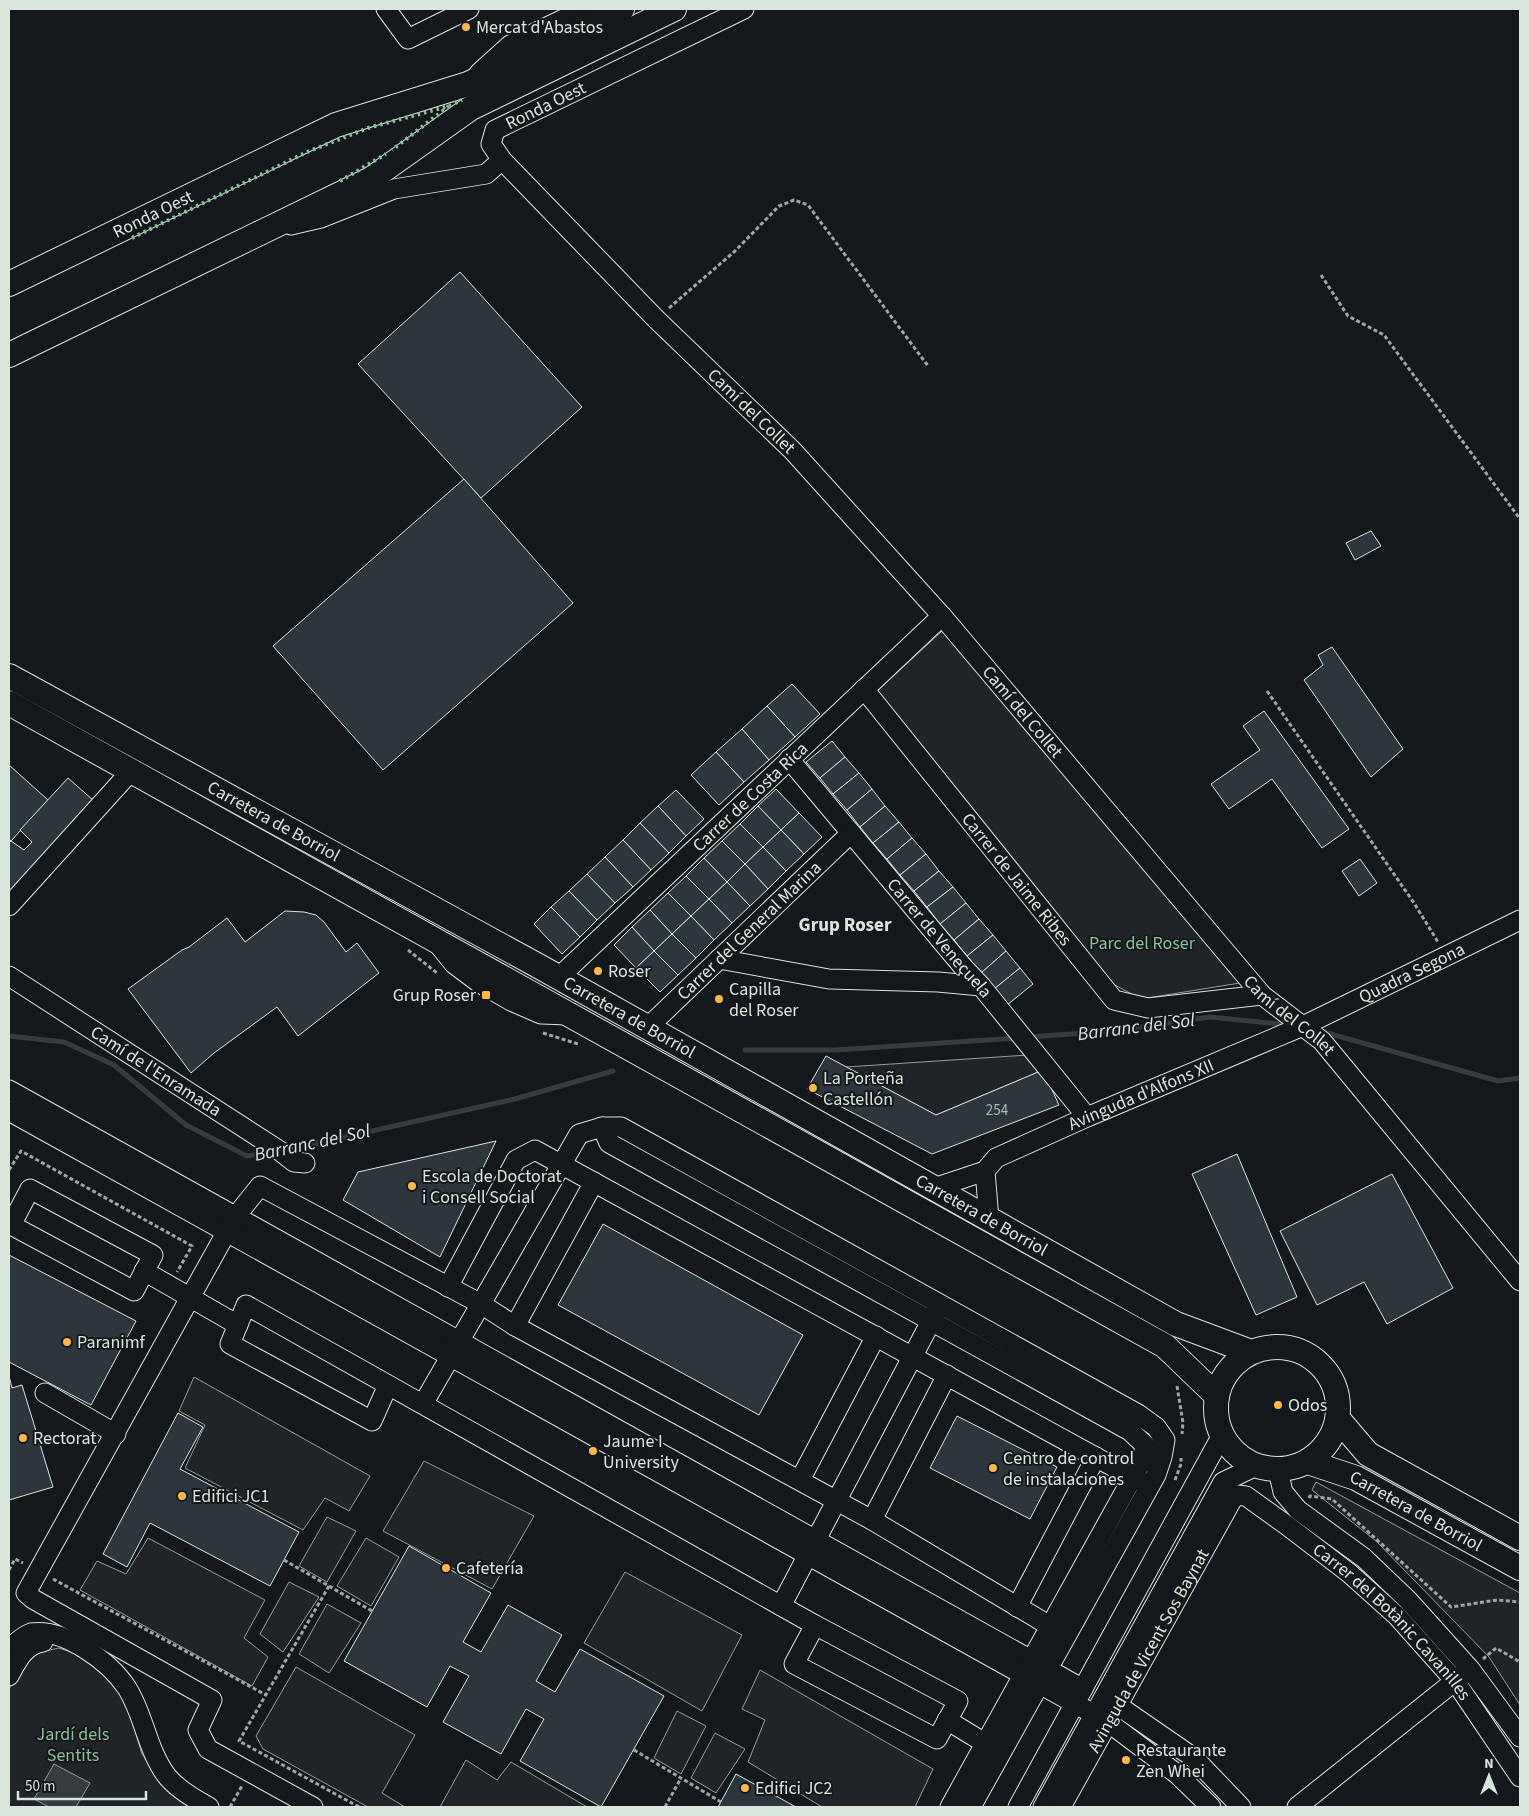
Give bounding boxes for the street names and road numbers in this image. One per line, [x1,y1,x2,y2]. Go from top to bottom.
street label: Ronda Oest [501,76,590,136]
street label: Ronda Oest [109,184,197,245]
street label: Camí del Collet [702,363,801,460]
street label: Camí del Collet [976,660,1068,763]
street label: Carrer de Costa Rica [687,737,814,858]
street label: Carretera de Borriol [203,775,344,868]
street label: Carrer de Jaime Ribes [955,808,1078,951]
street label: Carrer del General Marina [671,856,827,1006]
street label: Carrer de Veneçuela [881,873,998,1003]
street label: Quadra Segona [1355,937,1469,1010]
street label: Carretera de Borriol [559,970,700,1065]
street label: Camí del Collet [1237,970,1341,1061]
street label: Camí de l'Enramada [85,1020,226,1123]
street label: Avinguda d'Alfons XII [1064,1053,1218,1137]
street label: Carretera de Borriol [911,1168,1052,1262]
street label: Carretera de Borriol [1347,1465,1487,1558]
street label: Carrer del Botànic Cavanilles [1307,1538,1477,1706]
street label: Avinguda de Vicent Sos Baynat [1082,1544,1215,1757]

